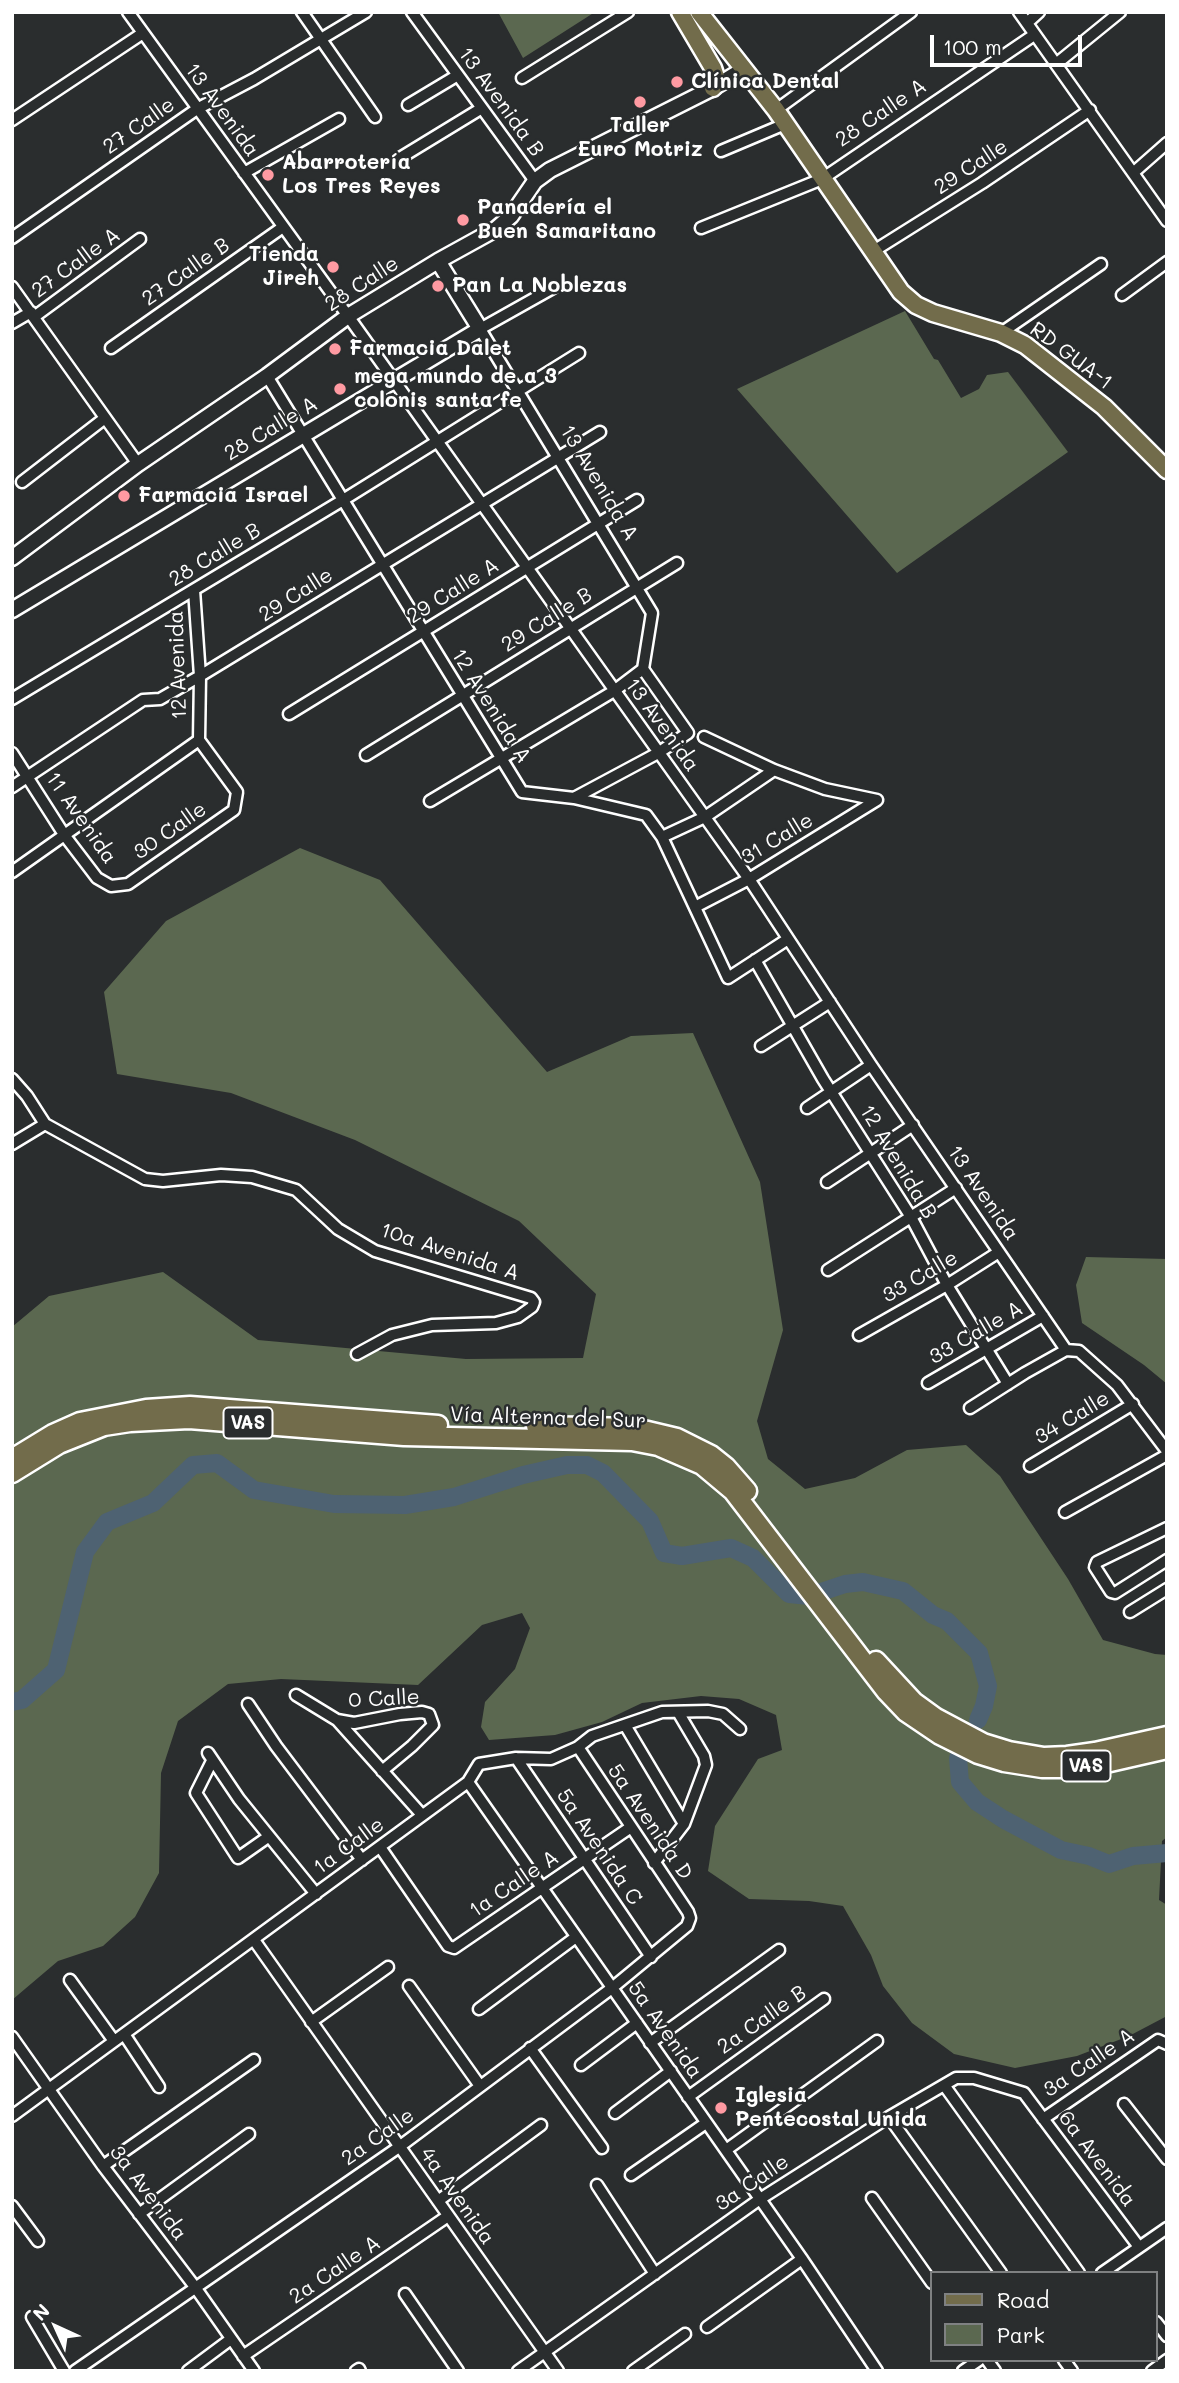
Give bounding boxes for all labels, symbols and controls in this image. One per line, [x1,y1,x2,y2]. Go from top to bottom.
scale bar [934,21,1086,65]
text: 100 m [943,33,1002,60]
street label: 13 Avenida B [453,42,549,162]
street label: 13 Avenida [180,58,264,162]
place label: Clínica Dental [691,69,839,95]
street label: 28 Calle A [831,73,931,153]
marker: Clínica Dental [669,74,685,90]
street label: 27 Calle [98,92,180,160]
marker: Taller Euro Motriz [632,94,648,110]
place label: Taller Euro Motriz [577,113,703,163]
street label: 29 Calle [930,134,1012,200]
place label: Abarrotería Los Tres Reyes [282,150,441,200]
marker: Abarrotería Los Tres Reyes [260,167,276,183]
place label: Panadería el Buen Samaritano [477,195,656,245]
marker: Panadería el Buen Samaritano [455,212,471,228]
street label: 27 Calle A [27,223,125,303]
street label: 27 Calle B [137,233,235,311]
place label: Tienda Jireh [249,242,319,292]
street label: 28 Calle [320,251,404,317]
marker: Tienda Jireh [325,259,341,275]
place label: Pan La Noblezas [452,273,627,299]
marker: Pan La Noblezas [430,278,446,294]
street label: RD GUA-1 [1025,317,1117,395]
place label: Farmacia Dalet [349,336,511,362]
marker: Farmacia Dalet [327,341,343,357]
place label: mega mundo de a 3 colonis santa fe [354,364,557,414]
marker: mega mundo de a 3 colonis santa fe [332,381,348,397]
street label: 28 Calle A [220,391,322,467]
street label: 13 Avenida A [555,421,643,545]
place label: Farmacia Israel [138,483,308,509]
marker: Farmacia Israel [116,488,132,504]
street label: 28 Calle B [165,518,265,592]
street label: 29 Calle A [402,553,504,629]
street label: 29 Calle [254,562,338,628]
street label: 29 Calle B [497,582,597,658]
street label: 12 Avenida [164,610,192,720]
street label: 12 Avenida A [446,644,536,768]
street label: 13 Avenida [620,673,704,777]
street label: 11 Avenida [40,767,122,869]
street label: 30 Calle [129,797,211,865]
street label: 31 Calle [736,808,818,870]
street label: 12 Avenida B [854,1100,942,1224]
street label: 13 Avenida [942,1141,1024,1245]
street label: 10a Avenida A [377,1218,523,1286]
street label: 33 Calle [878,1245,962,1309]
street label: 33 Calle A [925,1296,1027,1370]
street label: 34 Calle [1030,1386,1114,1450]
street label: Vía Alterna del Sur [450,1402,646,1434]
road number: VAS [224,1408,272,1438]
street label: 0 Calle [348,1685,420,1713]
road number: VAS [1062,1750,1110,1782]
street label: 5a Avenida D [602,1759,698,1885]
street label: 5a Avenida C [551,1784,647,1910]
street label: 1a Calle [309,1812,389,1880]
street label: 1a Calle A [465,1845,563,1923]
street label: 5a Avenida [622,1976,708,2084]
street label: 2a Calle B [713,1980,811,2060]
street label: 3a Calle A [1038,2023,1140,2103]
place label: Iglesia Pentecostal Unida [735,2083,927,2133]
marker: Iglesia Pentecostal Unida [713,2100,729,2116]
street label: 2a Calle [337,2103,419,2171]
street label: 6a Avenida [1053,2106,1141,2212]
street label: 3a Avenida [104,2140,192,2246]
street label: 4a Avenida [414,2142,500,2250]
street label: 3a Calle [710,2149,794,2217]
street label: 2a Calle A [285,2230,385,2310]
legend [930,2271,1158,2362]
text: Road [997,2286,1049,2313]
north arrow [21,2292,91,2362]
text: N [27,2298,55,2326]
text: Park [997,2321,1045,2348]

